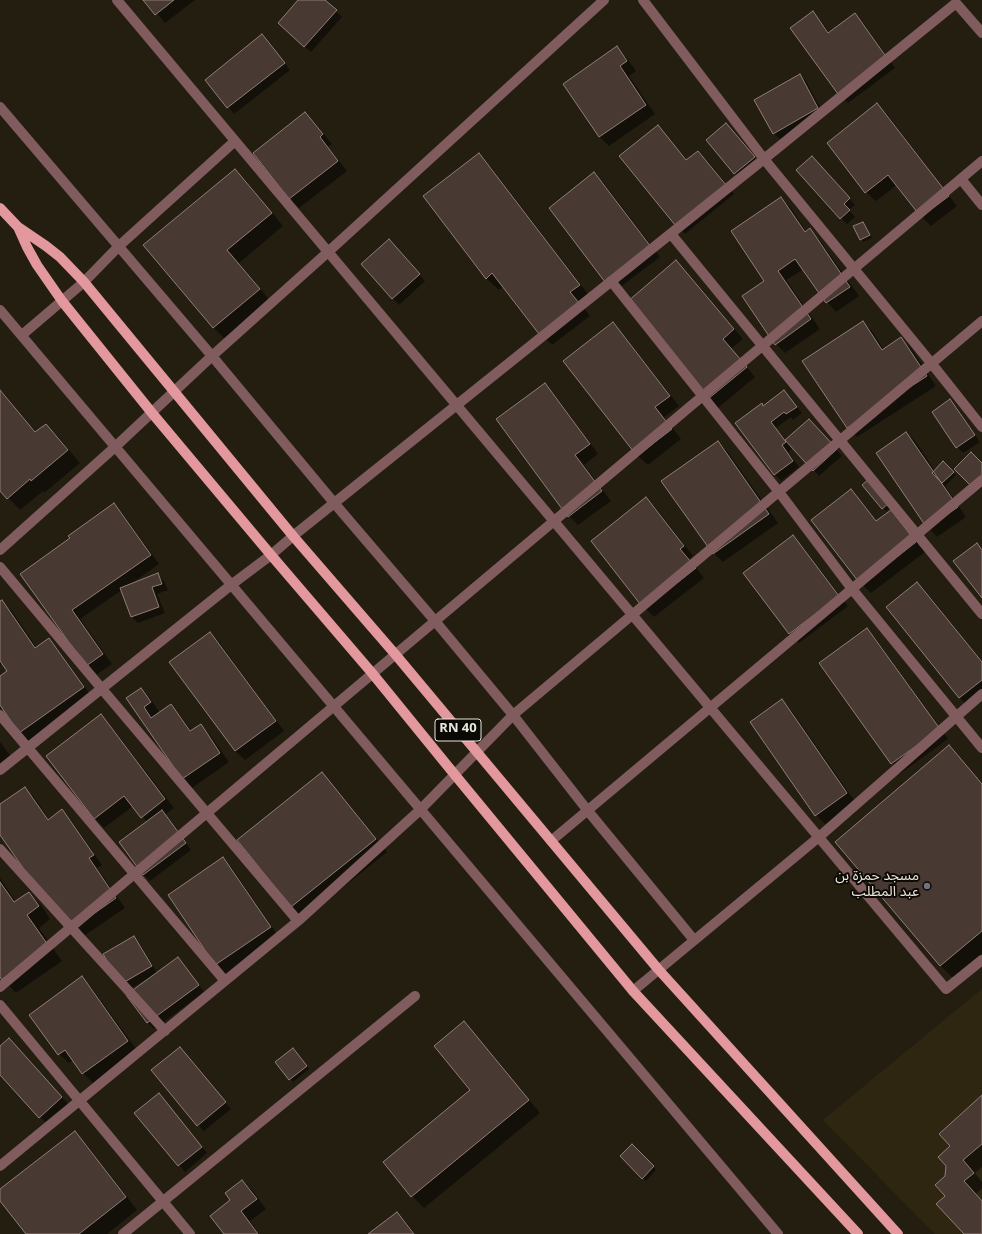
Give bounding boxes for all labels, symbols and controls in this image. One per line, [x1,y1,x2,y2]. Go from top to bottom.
road number: RN 40 [435,719,481,741]
place label: مسجد حمزة بن عبد المطلب [835,870,919,902]
marker: مسجد حمزة بن عبد المطلب [922,881,932,891]

